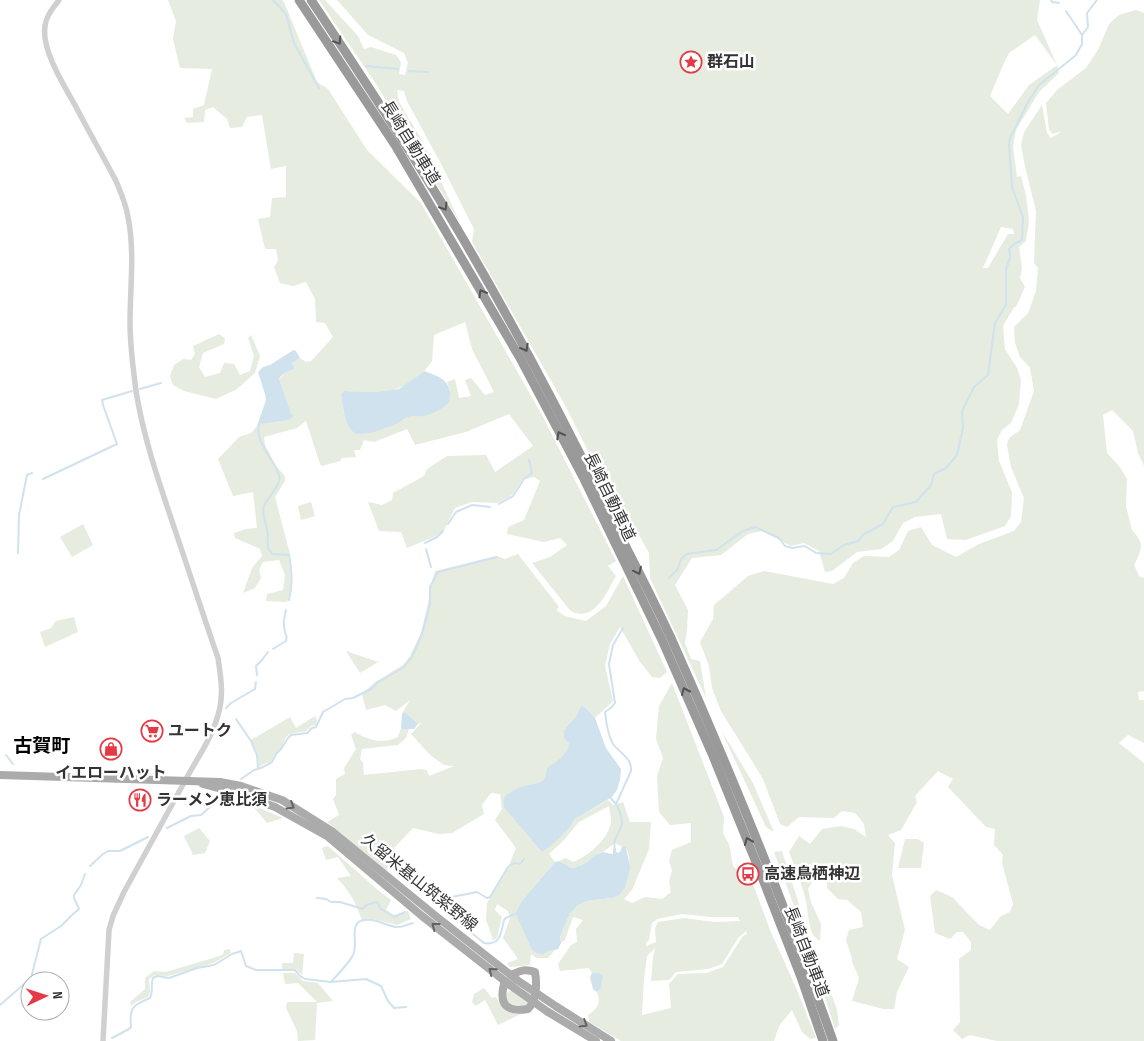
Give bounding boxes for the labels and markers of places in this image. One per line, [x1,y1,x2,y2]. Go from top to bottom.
place icon: 群石山 [679,50,703,74]
place label: 群石山 [707,53,755,72]
supermarket icon: ユートク [140,719,164,743]
place label: ユートク [168,722,232,741]
shop icon: イエローハット [99,737,123,761]
place label: イエローハット [55,764,167,783]
restaurant icon: ラーメン恵比須 [128,788,152,812]
place label: ラーメン恵比須 [156,791,267,810]
bus stop icon: 高速鳥栖神辺 [736,862,760,886]
place label: 高速鳥栖神辺 [764,864,861,884]

